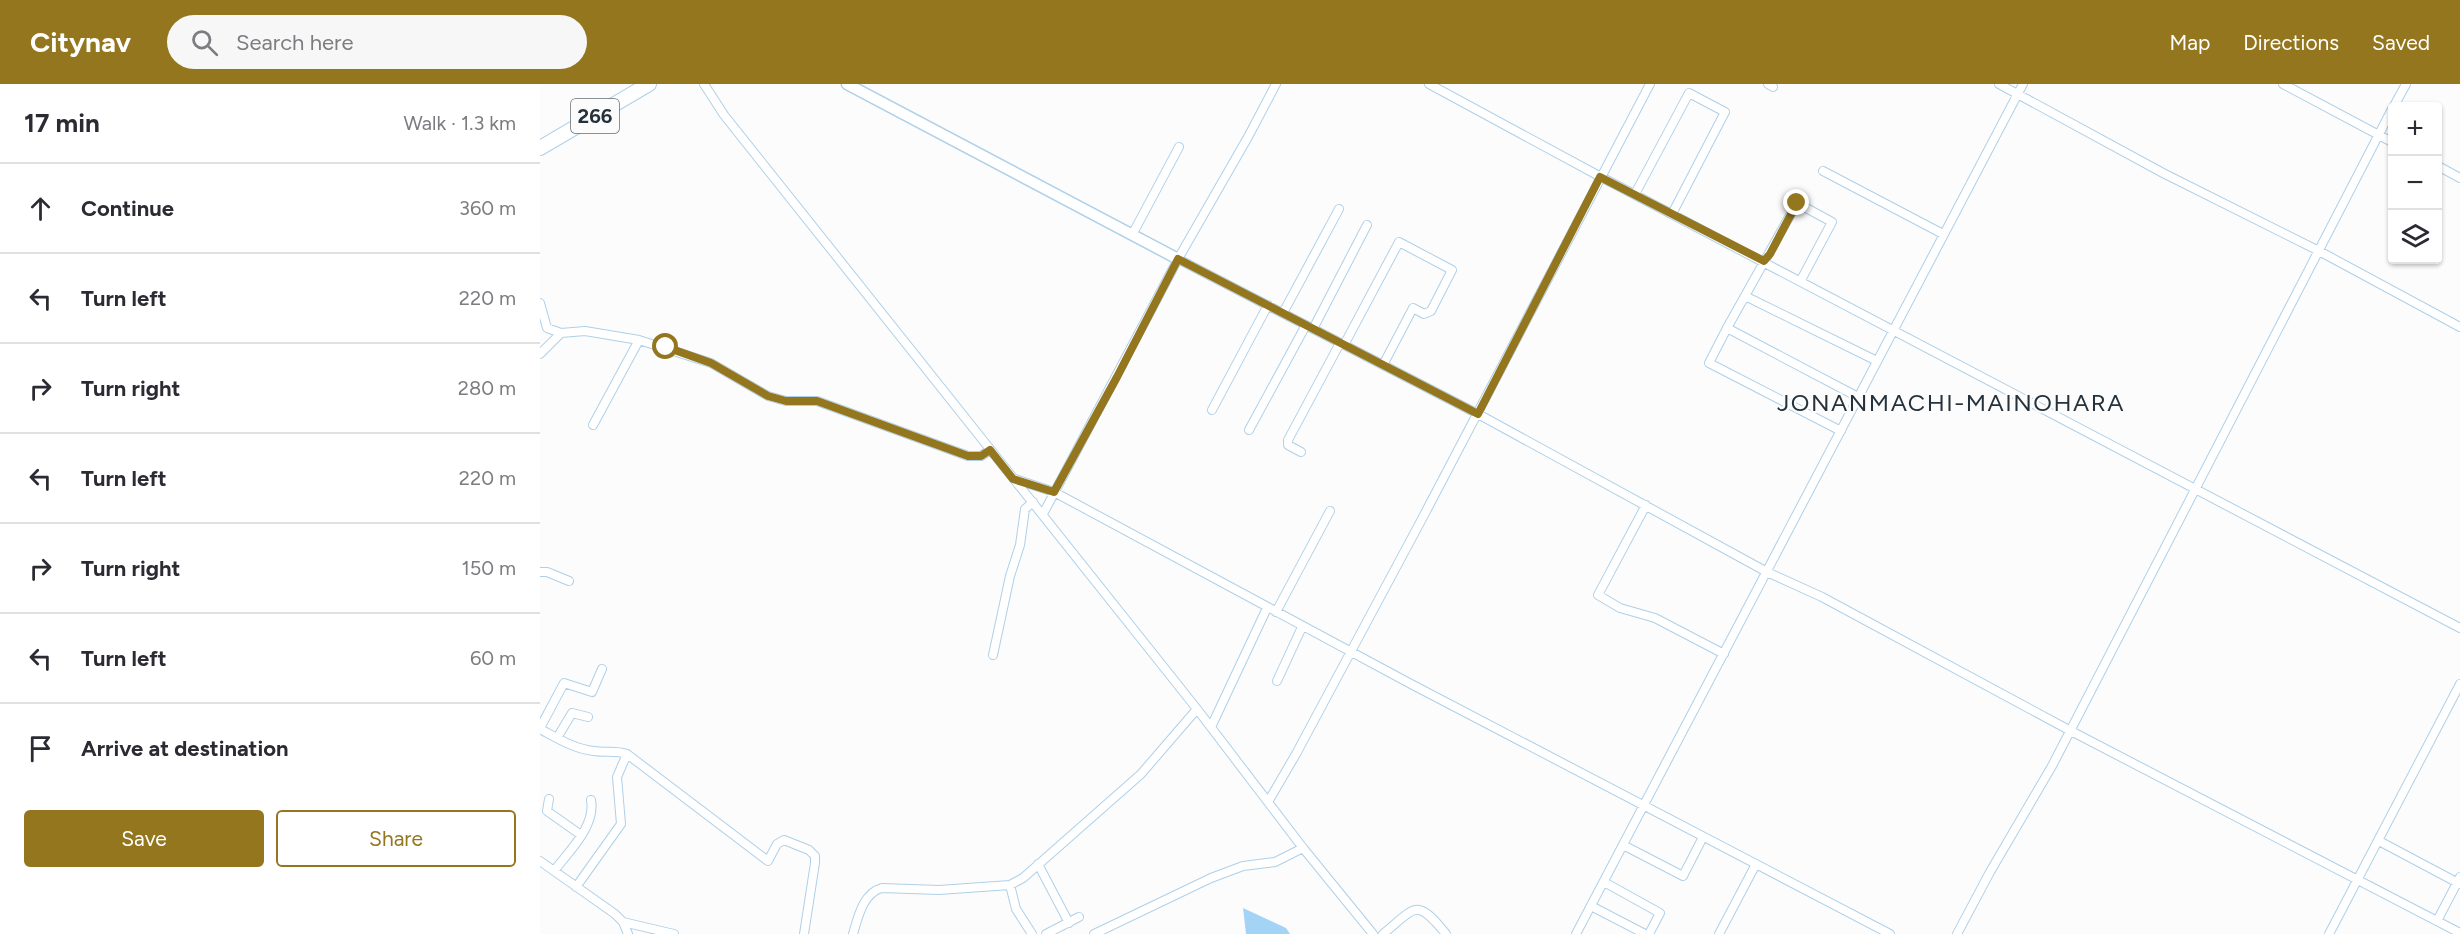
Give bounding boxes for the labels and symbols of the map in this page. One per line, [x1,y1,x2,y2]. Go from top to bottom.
road number: 266 [571,99,619,133]
route end [1783,189,1809,215]
route start [652,333,678,359]
district label: JONANMACHI-MAINOHARA [1777,388,2125,417]

